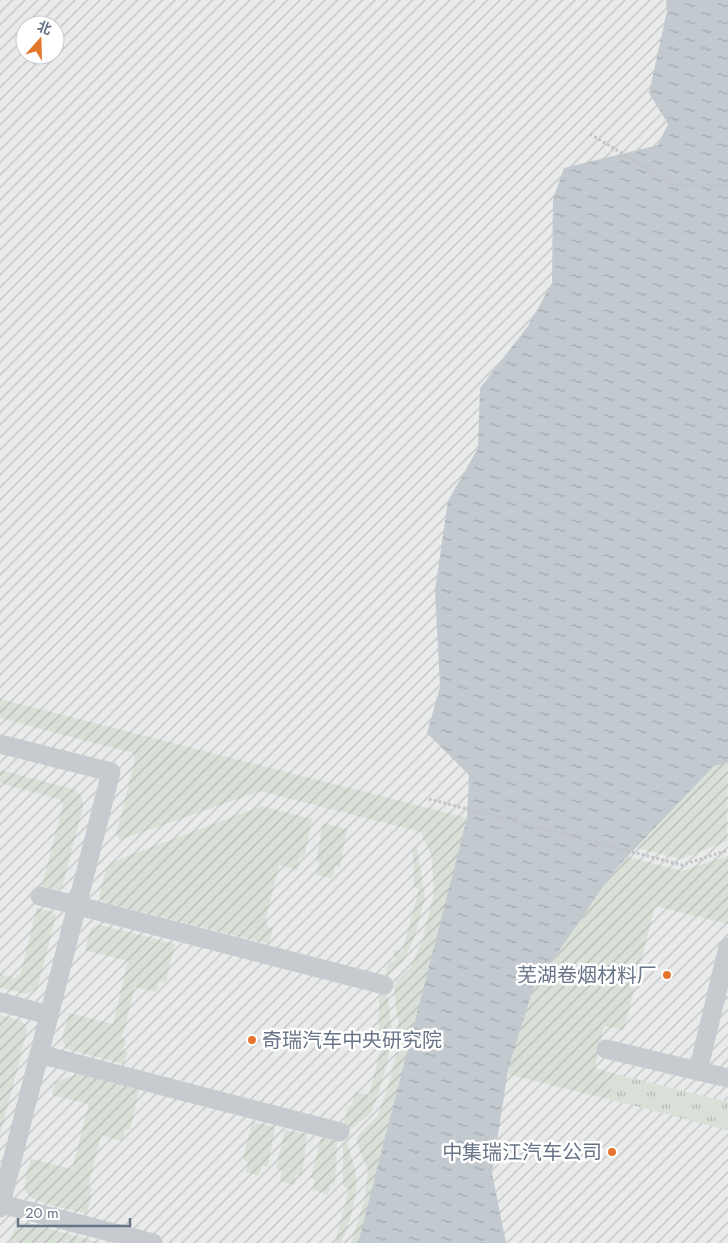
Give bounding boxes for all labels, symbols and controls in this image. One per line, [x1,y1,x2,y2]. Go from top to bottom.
north arrow [15,15,65,65]
text: 北 [34,16,54,40]
place label: 芜湖卷烟材料厂 [517,961,657,990]
marker: 芜湖卷烟材料厂 [661,969,673,981]
place label: 奇瑞汽车中央研究院 [262,1026,442,1055]
marker: 奇瑞汽车中央研究院 [246,1034,258,1046]
place label: 中集瑞江汽车公司 [442,1138,602,1167]
marker: 中集瑞江汽车公司 [606,1146,618,1158]
scale bar [18,1196,130,1228]
text: 20 m [25,1202,59,1224]

